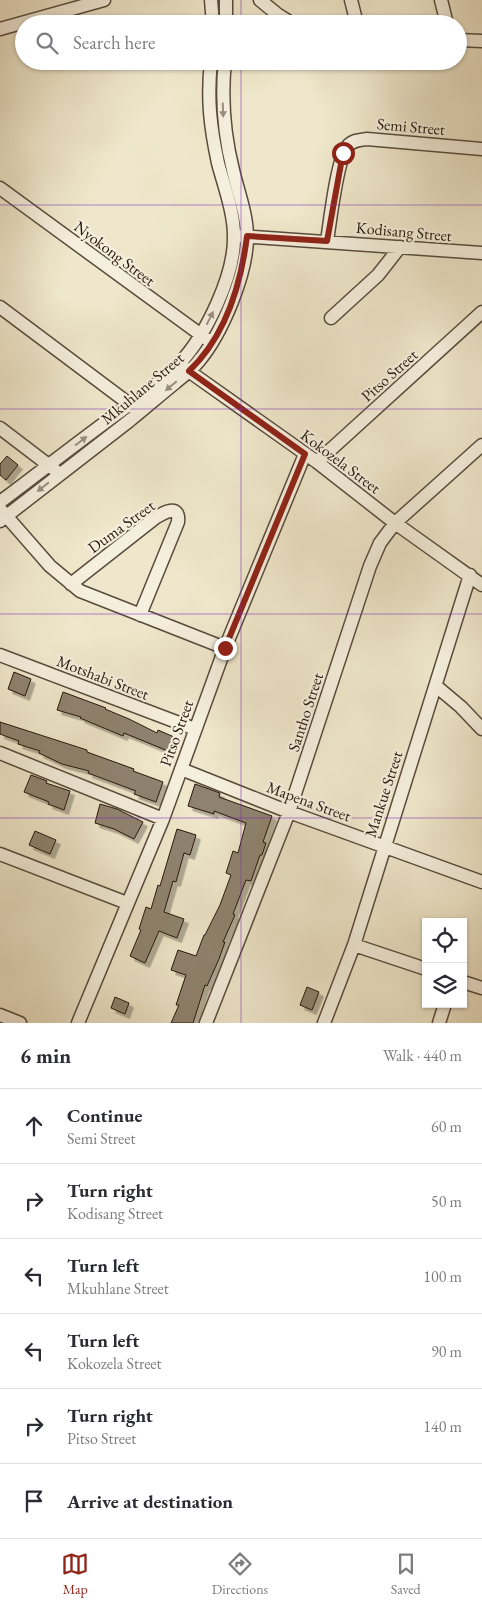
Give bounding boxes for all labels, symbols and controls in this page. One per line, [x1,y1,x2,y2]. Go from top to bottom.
search box [15,15,467,70]
icon: search [33,29,61,57]
text: Search here [73,30,155,55]
one-way arrow [220,102,228,118]
street label: Semi Street [376,113,446,140]
route start [332,142,355,165]
street label: Nyokong Street [70,216,159,291]
street label: Kodisang Street [355,217,453,246]
one-way arrow [206,311,214,325]
street label: Pitso Street [357,344,422,406]
street label: Mkuhlane Street [97,348,188,429]
one-way arrow [164,381,177,392]
street label: Kokozela Street [297,425,385,498]
one-way arrow [74,436,88,446]
one-way arrow [37,482,50,493]
street label: Duma Street [84,495,159,558]
route end [214,637,237,660]
street label: Motshabi Street [54,650,152,705]
street label: Santho Street [283,670,328,754]
street label: Pitso Street [155,697,198,769]
street label: Mankue Street [360,748,407,840]
street label: Mapena Street [264,777,354,826]
map controls [422,918,467,1008]
button: locate [422,918,467,963]
button: layers [422,963,467,1008]
text: 6 min [20,1042,71,1069]
text: Walk · 440 m [383,1045,462,1066]
text: Continue [67,1103,142,1128]
icon: ahead [20,1112,48,1140]
text: 60 m [431,1116,462,1137]
text: Semi Street [67,1128,135,1149]
text: Turn right [67,1178,153,1203]
icon: right [20,1187,48,1215]
text: 50 m [431,1191,462,1212]
text: Kodisang Street [67,1203,163,1224]
text: Turn left [67,1253,139,1278]
icon: left [20,1262,48,1290]
text: 100 m [423,1266,462,1287]
text: Mkuhlane Street [67,1278,169,1299]
text: Turn left [67,1328,139,1353]
icon: left [20,1337,48,1365]
text: 90 m [431,1341,462,1362]
text: Kokozela Street [67,1353,162,1374]
text: Turn right [67,1403,153,1428]
icon: right [20,1412,48,1440]
text: 140 m [423,1416,462,1437]
text: Pitso Street [67,1428,136,1449]
icon: arrive [20,1487,48,1515]
text: Arrive at destination [67,1489,233,1514]
tab: Map [61,1550,89,1598]
tab: Directions [212,1550,268,1598]
tab: Saved [391,1550,421,1598]

